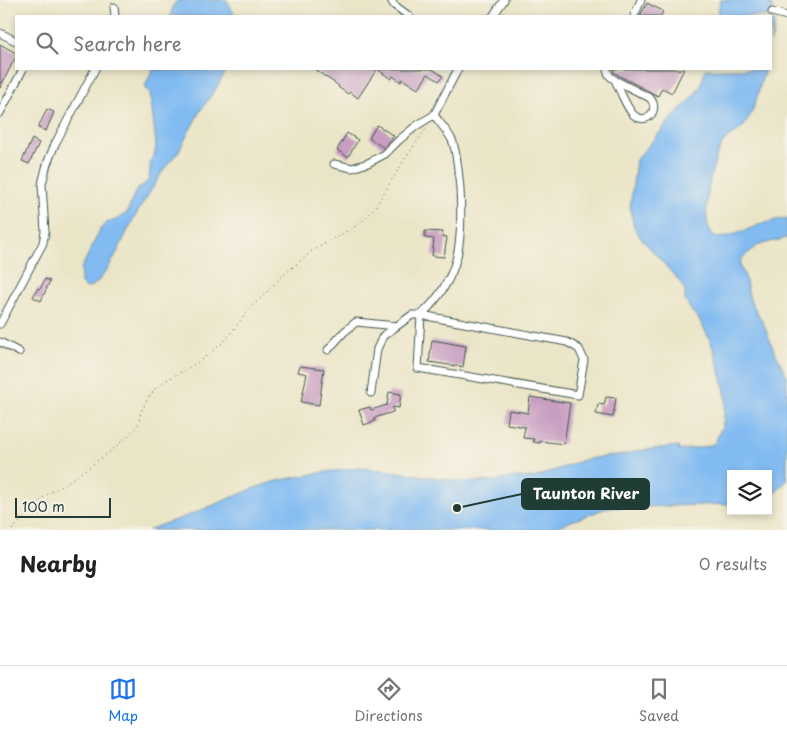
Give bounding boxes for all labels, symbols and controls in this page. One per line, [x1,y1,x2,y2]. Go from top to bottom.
search box [15,15,772,70]
icon: search [33,29,61,57]
text: Search here [73,29,182,57]
map controls [727,470,772,515]
button: layers [727,470,772,515]
callout: Taunton River [522,479,649,509]
text: Taunton River [533,481,639,504]
scale bar [15,495,111,518]
text: 100 m [22,496,65,517]
text: Nearby [20,547,97,579]
text: 0 results [699,551,767,575]
tab: Map [108,675,138,726]
tab: Directions [355,675,423,726]
tab: Saved [639,675,679,726]

